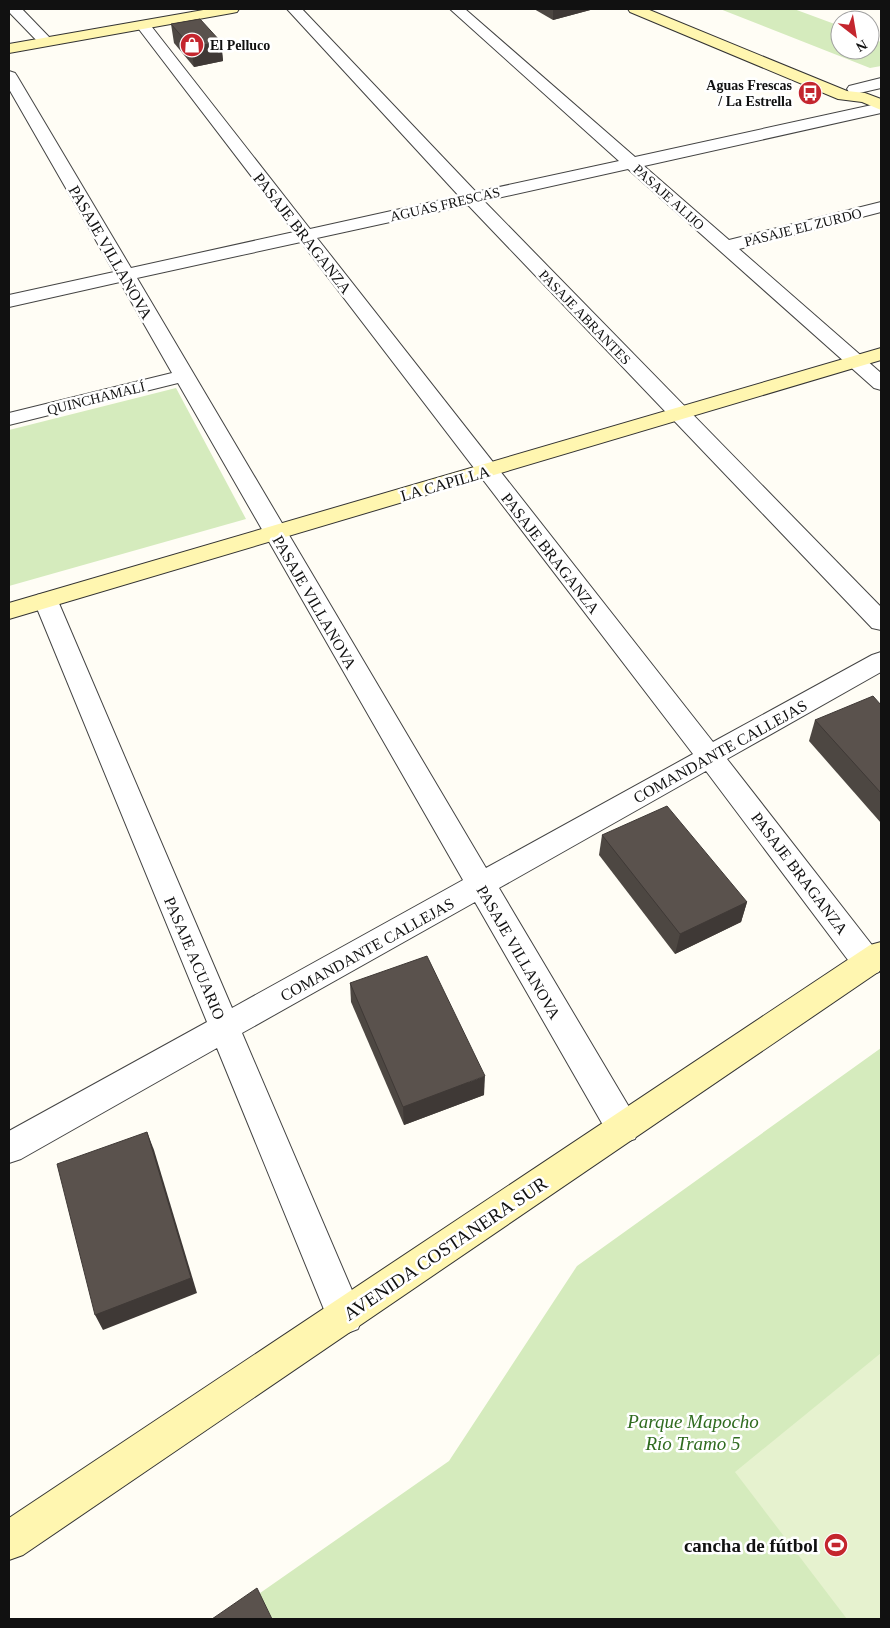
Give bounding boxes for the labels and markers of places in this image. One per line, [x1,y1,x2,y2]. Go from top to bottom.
shop icon: El Pelluco [179,32,205,58]
place label: El Pelluco [210,38,270,53]
place label: Aguas Frescas / La Estrella [706,78,793,109]
bus stop icon: Aguas Frescas / La Estrella [797,80,823,106]
sports icon: cancha de fútbol [823,1532,849,1558]
place label: cancha de fútbol [684,1535,818,1556]

